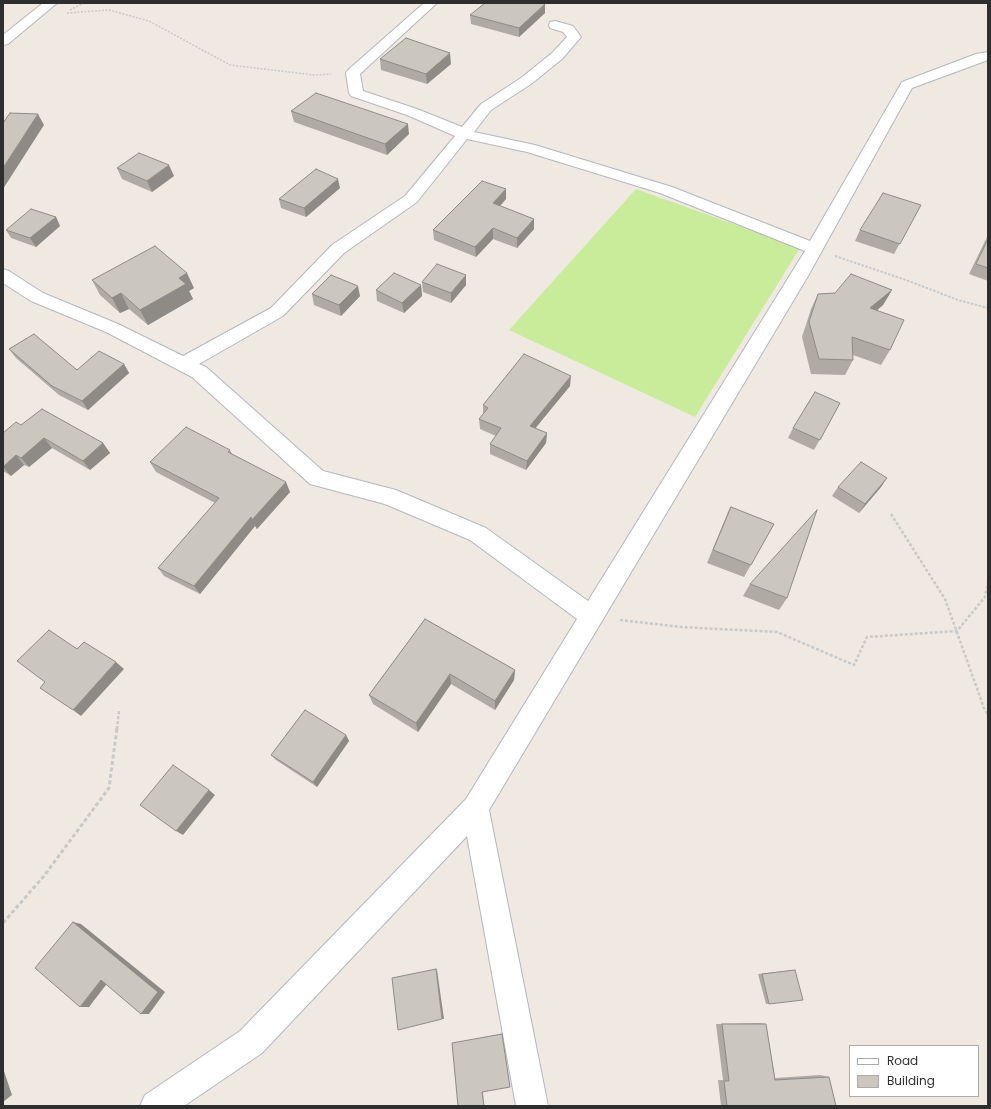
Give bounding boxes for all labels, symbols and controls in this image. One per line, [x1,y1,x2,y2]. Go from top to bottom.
legend [849,1045,979,1097]
text: Road [887,1052,918,1069]
text: Building [887,1072,935,1089]

